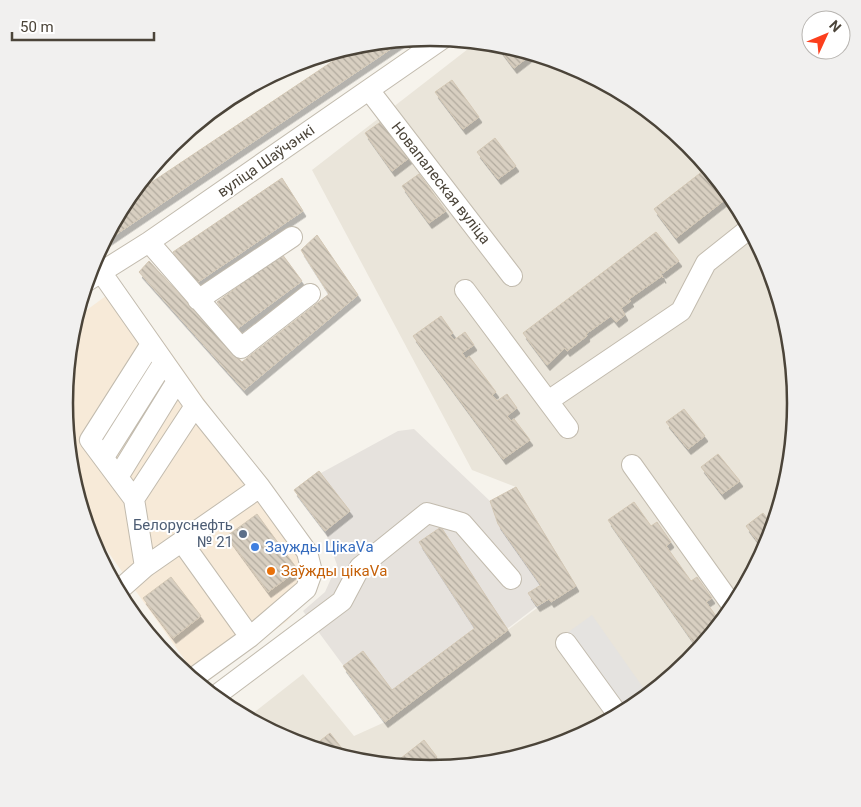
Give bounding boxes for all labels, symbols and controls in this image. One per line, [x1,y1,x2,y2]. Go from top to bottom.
scale bar [12,10,155,42]
north arrow [801,10,851,60]
text: N [826,17,845,35]
text: 50 m [20,18,54,36]
street label: Новапалеская вуліца [388,118,494,248]
street label: вуліца Шаўчэнкі [214,121,318,201]
place label: Белоруснефть № 21 [133,516,233,551]
marker: Белоруснефть № 21 [237,528,249,540]
place label: Заужды ЦікаVа [265,538,374,556]
marker: Заужды ЦікаVа [249,541,261,553]
place label: Заўжды цікаVа [281,562,387,580]
marker: Заўжды цікаVа [265,565,277,577]

